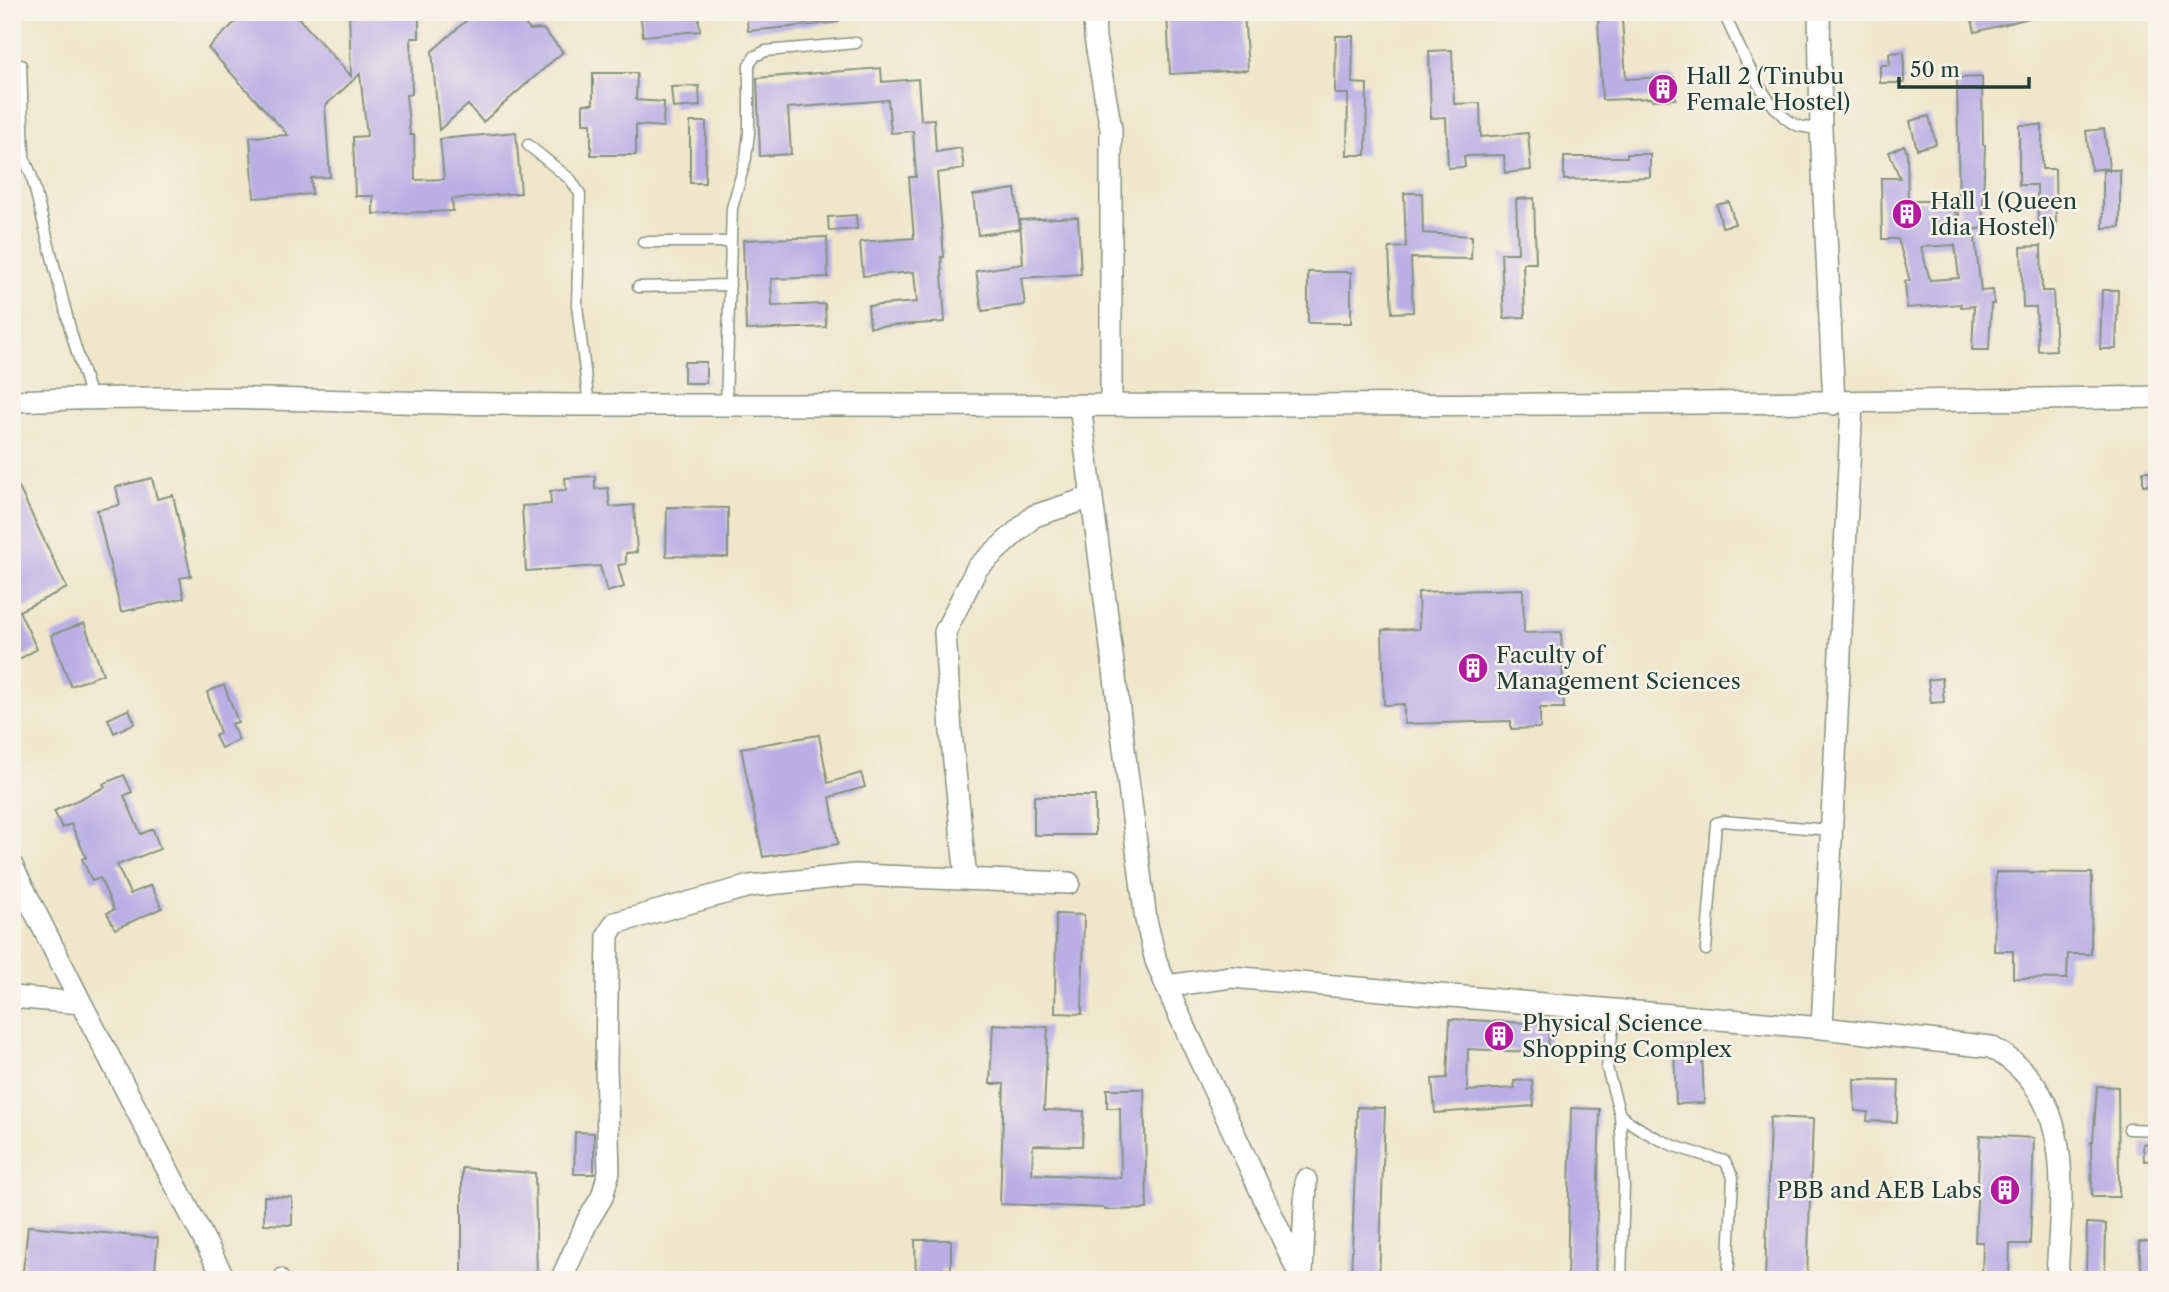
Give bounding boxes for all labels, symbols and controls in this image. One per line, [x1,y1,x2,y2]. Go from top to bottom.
scale bar [1899,46,2029,90]
text: 50 m [1910,57,1960,82]
place label: Hall 2 (Tinubu Female Hostel) [1686,62,1850,116]
building icon: Hall 2 (Tinubu Female Hostel) [1646,72,1680,106]
place label: Hall 1 (Queen Idia Hostel) [1930,187,2077,241]
building icon: Hall 1 (Queen Idia Hostel) [1890,197,1924,231]
place label: Faculty of Management Sciences [1496,641,1741,695]
building icon: Faculty of Management Sciences [1456,651,1490,685]
place label: Physical Science Shopping Complex [1522,1009,1732,1063]
building icon: Physical Science Shopping Complex [1482,1019,1516,1053]
building icon: PBB and AEB Labs [1988,1173,2022,1207]
place label: PBB and AEB Labs [1777,1176,1982,1204]

